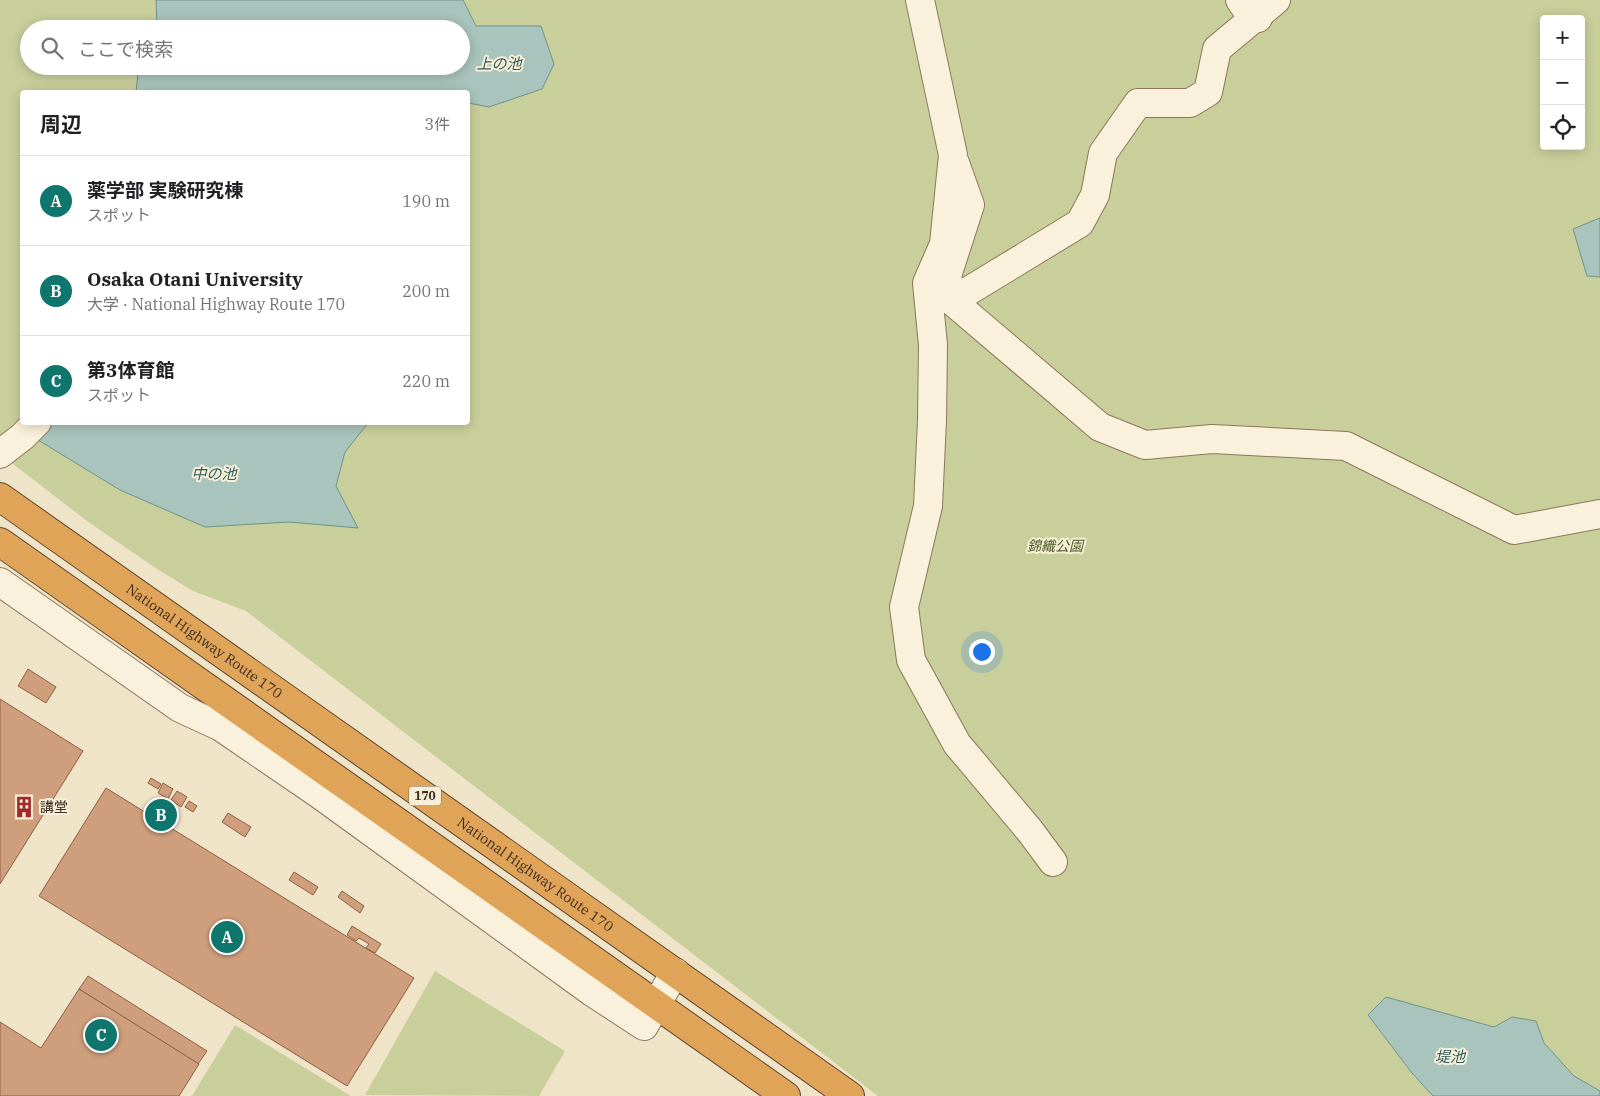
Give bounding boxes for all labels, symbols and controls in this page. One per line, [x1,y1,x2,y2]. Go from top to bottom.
map controls [1540,15,1585,150]
button: + [1540,15,1585,60]
search box [20,20,470,75]
icon: search [38,34,66,62]
text: ここで検索 [78,37,173,61]
water label: 上の池 [476,54,523,73]
button: − [1540,60,1585,105]
button: locate [1540,105,1585,150]
text: 周辺 [40,110,82,138]
text: 3件 [424,114,450,134]
text: 薬学部 実験研究棟 [87,178,243,202]
text: A [50,191,62,211]
text: 190 m [402,191,450,211]
text: スポット [87,205,151,225]
text: Osaka Otani University [87,267,303,291]
text: B [50,281,62,301]
text: 200 m [402,281,450,301]
text: 大学 · National Highway Route 170 [87,294,345,314]
text: 第3体育館 [87,358,174,382]
text: C [51,371,61,391]
text: 220 m [402,371,450,391]
text: スポット [87,385,151,405]
water label: 中の池 [191,464,238,483]
park label: 錦織公園 [1027,537,1085,555]
street label: National Highway Route 170 [123,580,286,702]
your location [969,639,995,665]
road number: 170 [409,786,441,806]
building icon: 講堂 [11,794,37,820]
pin: B [145,796,177,834]
place label: 講堂 [40,798,68,816]
street label: National Highway Route 170 [454,813,617,936]
pin: A [211,918,243,956]
pin: C [85,1016,117,1054]
water label: 堤池 [1435,1047,1467,1066]

